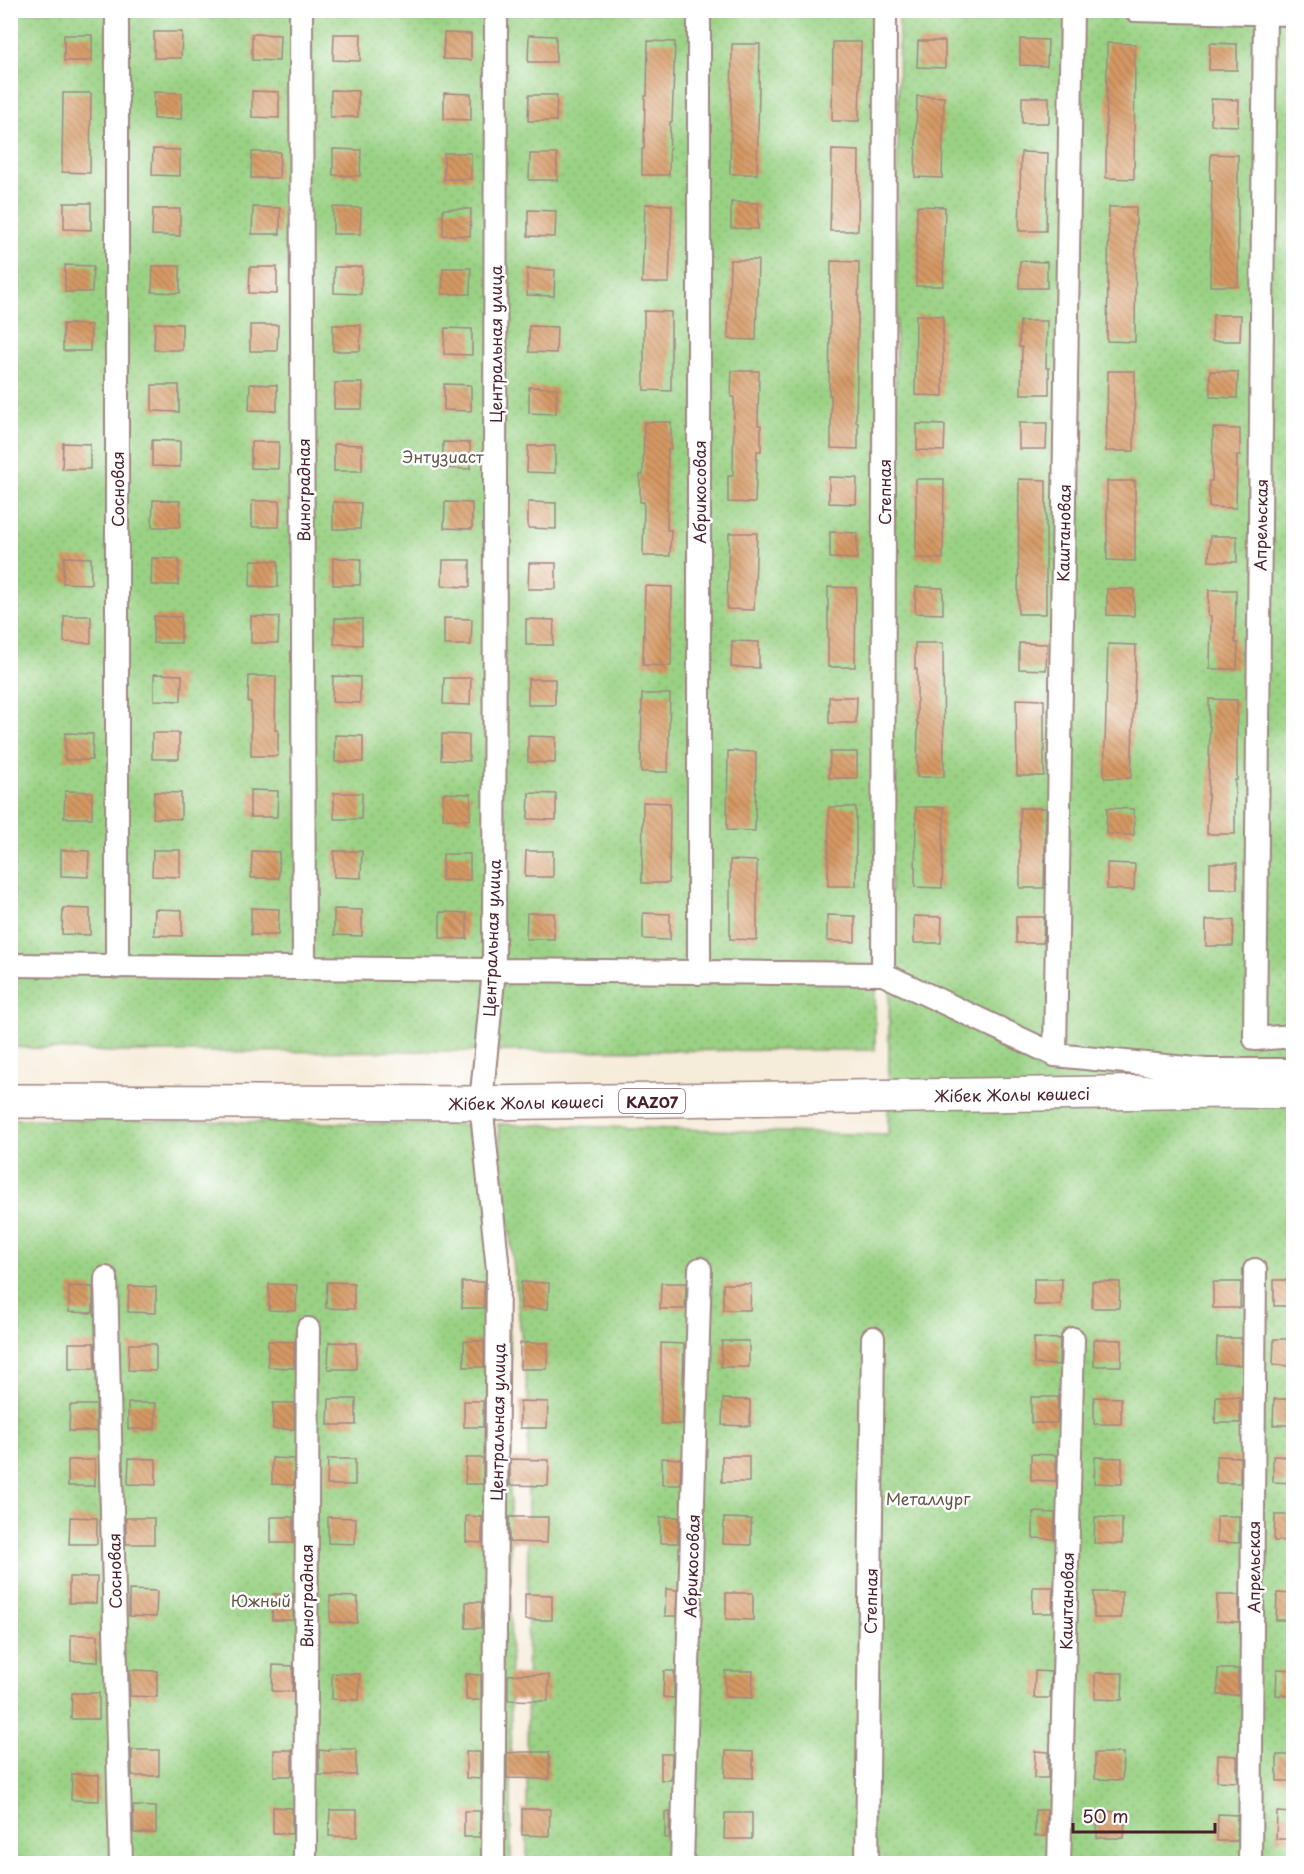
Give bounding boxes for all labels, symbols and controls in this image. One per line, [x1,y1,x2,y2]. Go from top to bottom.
street label: Центральная улица [483,265,507,423]
street label: Виноградная [291,438,315,542]
street label: Абрикосовая [687,440,711,544]
park label: Энтузиаст [402,444,484,468]
street label: Сосновая [105,451,129,527]
street label: Степная [872,459,896,525]
street label: Апрельская [1247,479,1273,571]
street label: Каштановая [1050,484,1076,582]
street label: Центральная улица [476,859,506,1017]
street label: Жібек Жолы көшесі [934,1081,1090,1107]
street label: Жібек Жолы көшесі [448,1089,604,1115]
road number: KAZ07 [619,1089,685,1113]
street label: Центральная улица [484,1343,510,1501]
park label: Металлург [886,1486,971,1510]
street label: Абрикосовая [677,1514,705,1618]
street label: Апрельская [1241,1521,1265,1613]
street label: Сосновая [101,1533,127,1609]
street label: Виноградная [294,1544,318,1648]
street label: Каштановая [1053,1552,1079,1650]
street label: Степная [857,1568,883,1634]
park label: Южный [231,1588,291,1612]
scale bar [1073,1796,1216,1834]
text: 50 m [1082,1802,1129,1829]

